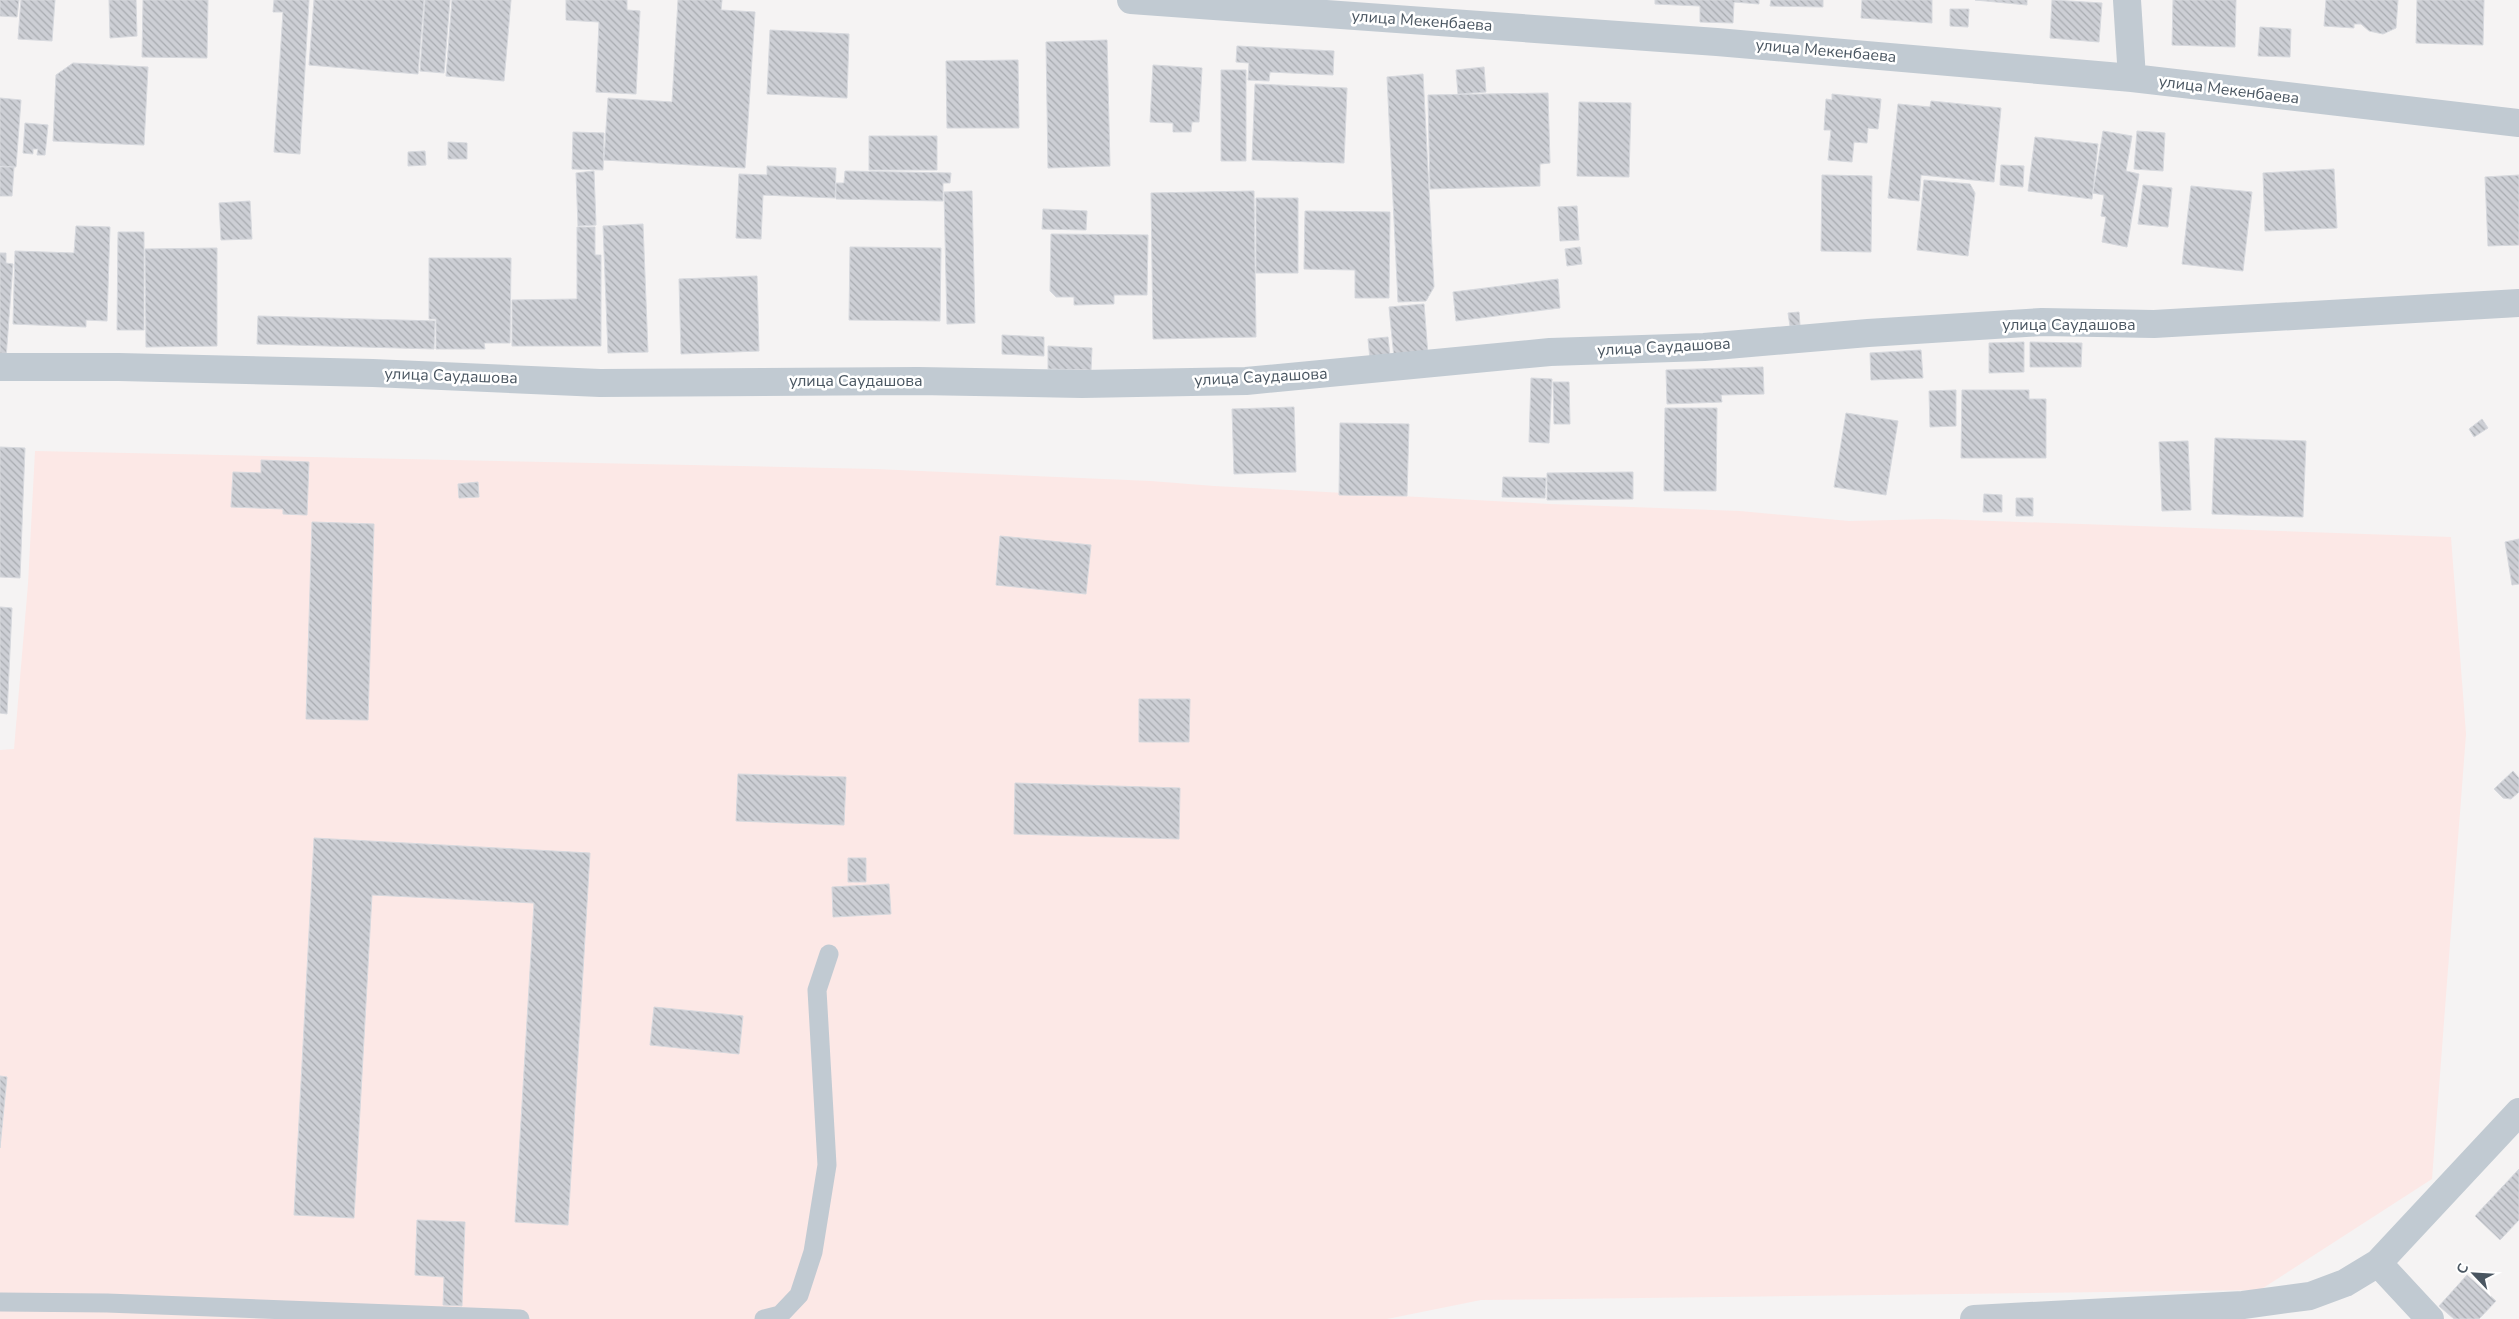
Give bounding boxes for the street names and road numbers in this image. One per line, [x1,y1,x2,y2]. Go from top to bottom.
street label: улица Мекенбаева [1351,5,1493,37]
street label: улица Мекенбаева [1755,34,1897,68]
street label: улица Мекенбаева [2158,70,2300,110]
street label: улица Саудашова [2002,314,2136,336]
street label: улица Саудашова [1597,333,1731,361]
street label: улица Саудашова [384,363,518,389]
street label: улица Саудашова [1194,363,1328,391]
street label: улица Саудашова [789,370,923,392]

